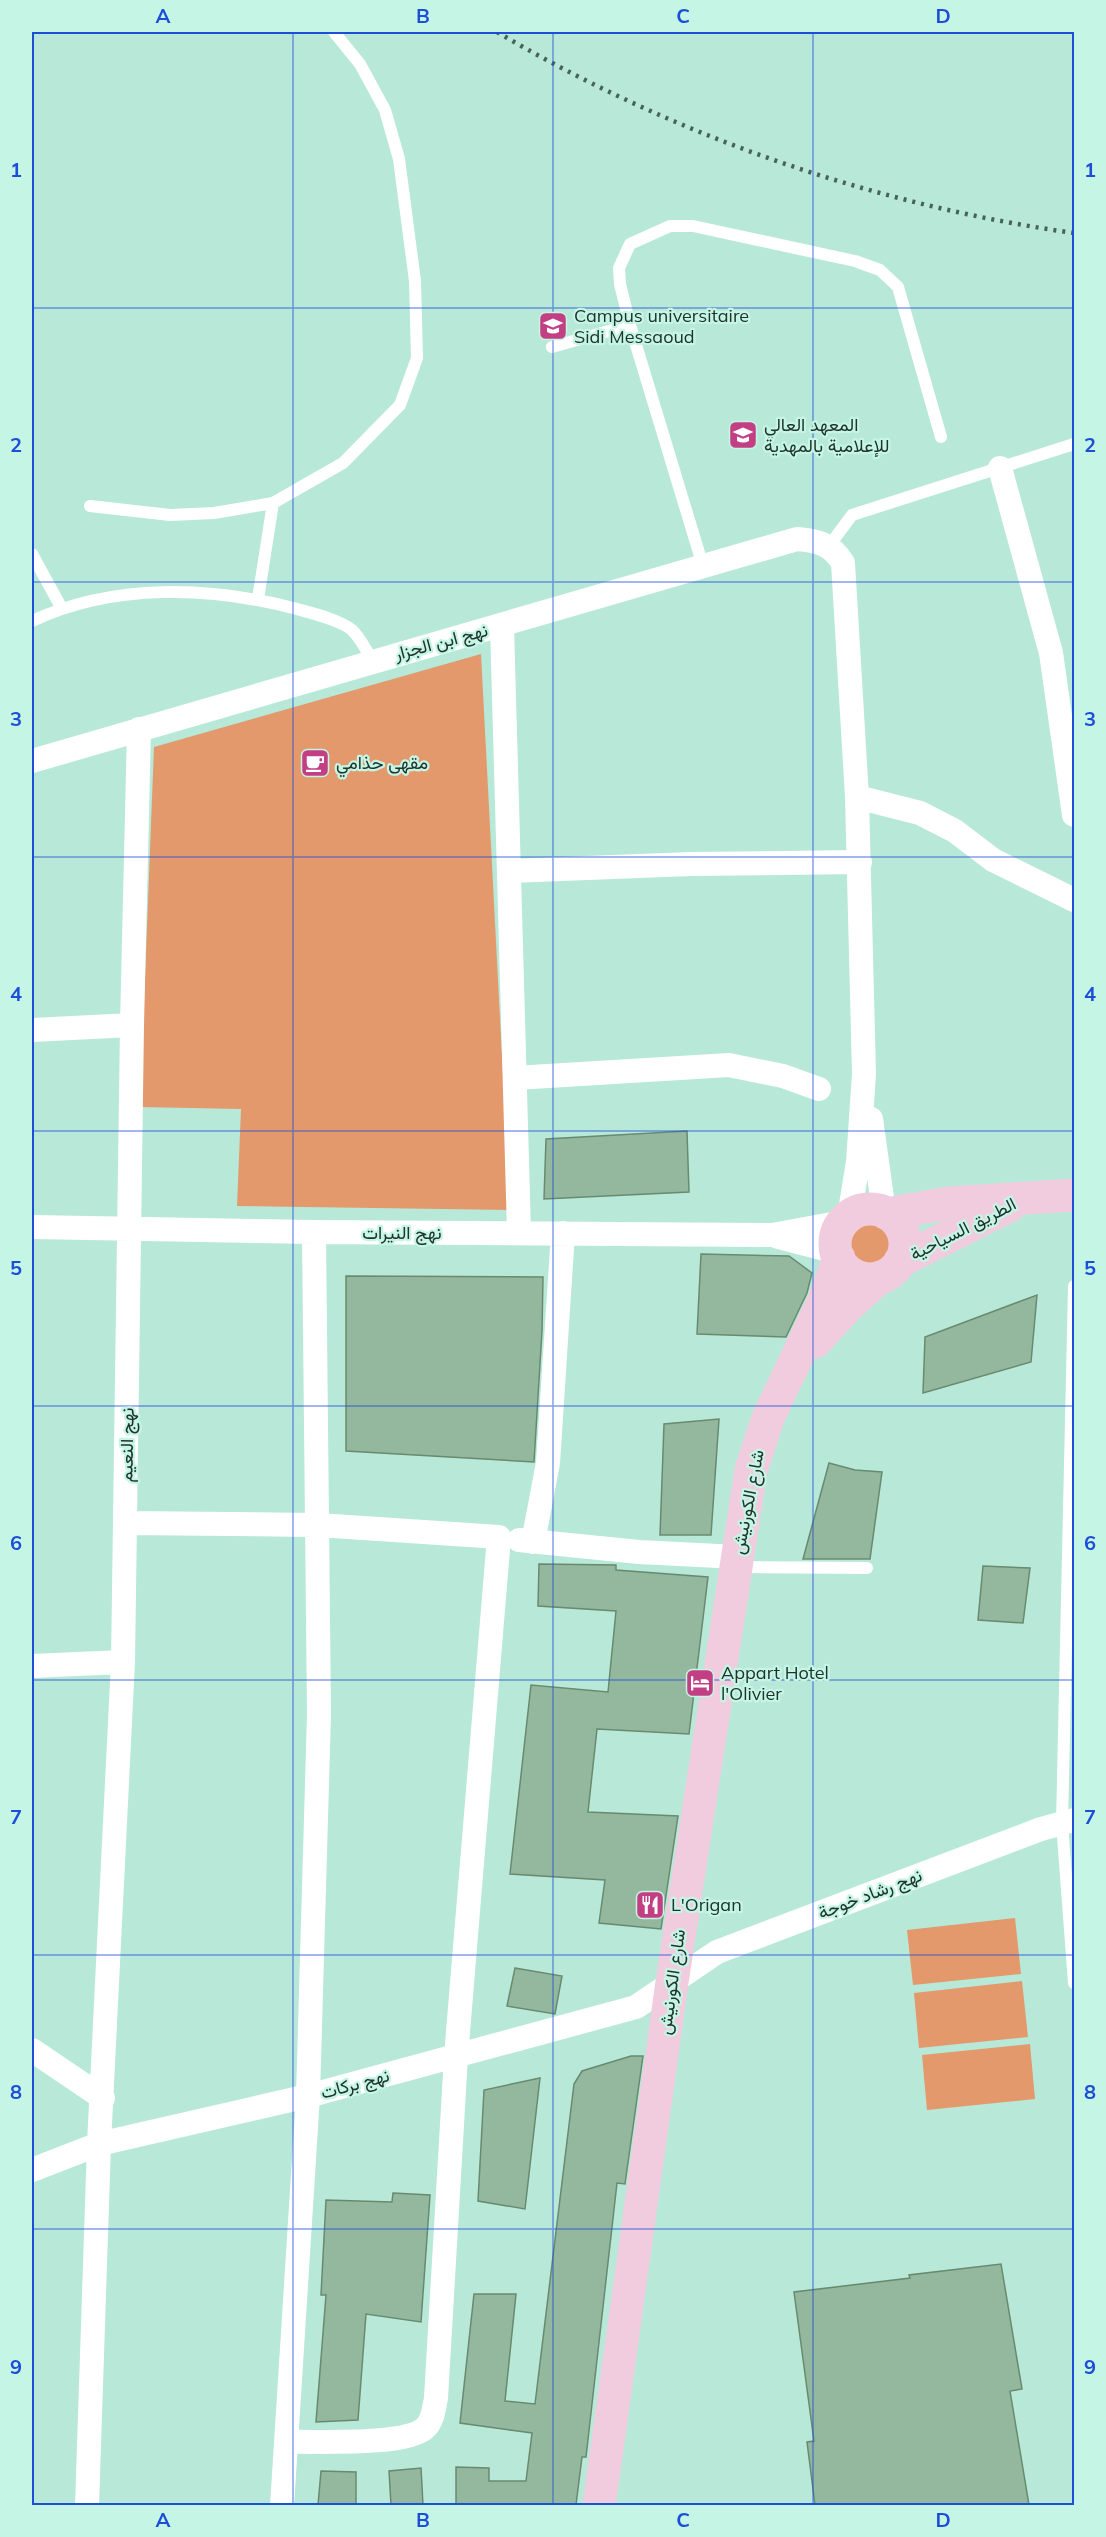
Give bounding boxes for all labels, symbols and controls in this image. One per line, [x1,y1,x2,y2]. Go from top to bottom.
text: A [156,3,171,28]
text: B [416,3,430,28]
text: C [676,3,690,28]
text: D [935,3,951,28]
text: 1 [10,157,22,182]
text: 1 [1084,157,1096,182]
place label: Campus universitaire Sidi Messaoud [574,304,749,348]
school or university icon: Campus universitaire Sidi Messaoud [537,310,569,342]
place label: المعهد العالي للإعلامية بالمهدية [764,413,889,458]
school or university icon: المعهد العالي للإعلامية بالمهدية [727,419,759,451]
text: 2 [10,432,22,457]
text: 2 [1084,432,1096,457]
street label: نهج ابن الجزار [391,618,490,666]
text: 3 [10,706,22,731]
text: 3 [1084,706,1096,731]
cafe icon: مقهى حذامي [299,747,331,779]
place label: مقهى حذامي [336,751,428,778]
text: 4 [10,981,22,1006]
text: 4 [1084,981,1096,1006]
street label: الطريق السياحية [906,1192,1020,1265]
street label: نهج النيرات [362,1221,442,1245]
text: 5 [10,1255,22,1280]
text: 5 [1084,1255,1096,1280]
street label: نهج النعيم [114,1407,140,1483]
street label: شارع الكورنيش [726,1448,770,1556]
text: 6 [10,1530,22,1555]
text: 6 [1084,1530,1096,1555]
place label: Appart Hotel l'Olivier [721,1661,829,1705]
hotel icon: Appart Hotel l'Olivier [684,1667,716,1699]
text: 7 [10,1804,22,1829]
text: 7 [1084,1804,1096,1829]
street label: نهج رشاد خوجة [815,1863,925,1925]
restaurant icon: L'Origan [634,1889,666,1921]
place label: L'Origan [671,1893,742,1916]
street label: شارع الكورنيش [653,1928,691,2036]
street label: نهج بركات [318,2063,392,2105]
text: 8 [10,2079,22,2104]
text: 8 [1084,2079,1096,2104]
text: 9 [10,2354,22,2379]
text: 9 [1084,2354,1096,2379]
text: A [156,2507,171,2532]
text: B [416,2507,430,2532]
text: C [676,2507,690,2532]
text: D [935,2507,951,2532]

